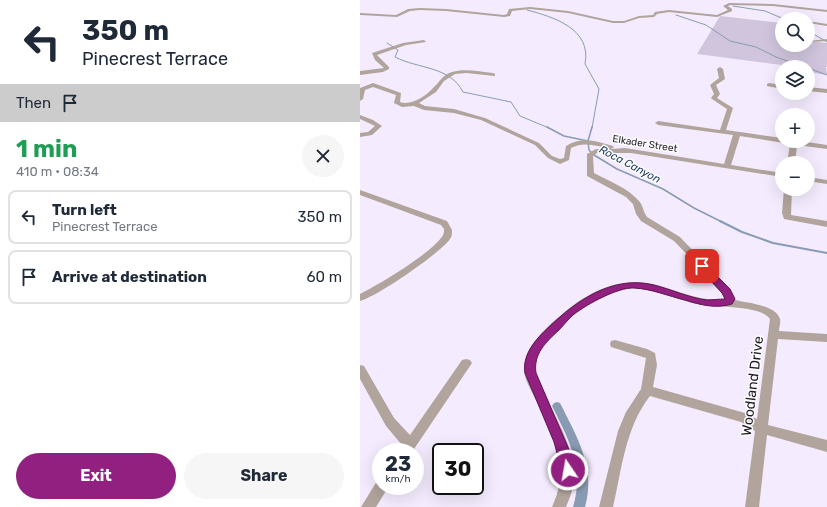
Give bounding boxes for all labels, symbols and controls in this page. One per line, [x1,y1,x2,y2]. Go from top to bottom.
map controls [775,12,815,196]
button: search [775,12,815,52]
text: 350 m [82,14,169,47]
icon: left [16,16,68,68]
text: Pinecrest Terrace [82,48,228,70]
button: layers [775,60,815,100]
icon: arrive [59,92,81,114]
text: Then [16,94,51,112]
button: + [775,108,815,148]
street label: Elkader Street [612,133,678,155]
text: 1 min [16,135,77,163]
button: close [302,135,344,177]
water label: Roca Canyon [597,143,663,186]
button: − [775,156,815,196]
text: 410 m · 08:34 [16,164,99,179]
text: Turn left [52,201,117,219]
icon: left [18,206,40,228]
text: 350 m [298,208,342,226]
text: Pinecrest Terrace [52,219,157,234]
pin [685,249,719,283]
icon: arrive [691,255,713,277]
icon: arrive [18,266,40,288]
text: Arrive at destination [52,268,207,286]
text: 60 m [306,268,342,286]
street label: Woodland Drive [738,335,767,437]
speed limit sign: 30 [432,443,484,495]
position arrow [547,449,589,491]
text: 23 [385,452,411,476]
button: Exit [16,453,176,499]
button: Share [184,453,344,499]
text: km/h [386,473,410,485]

